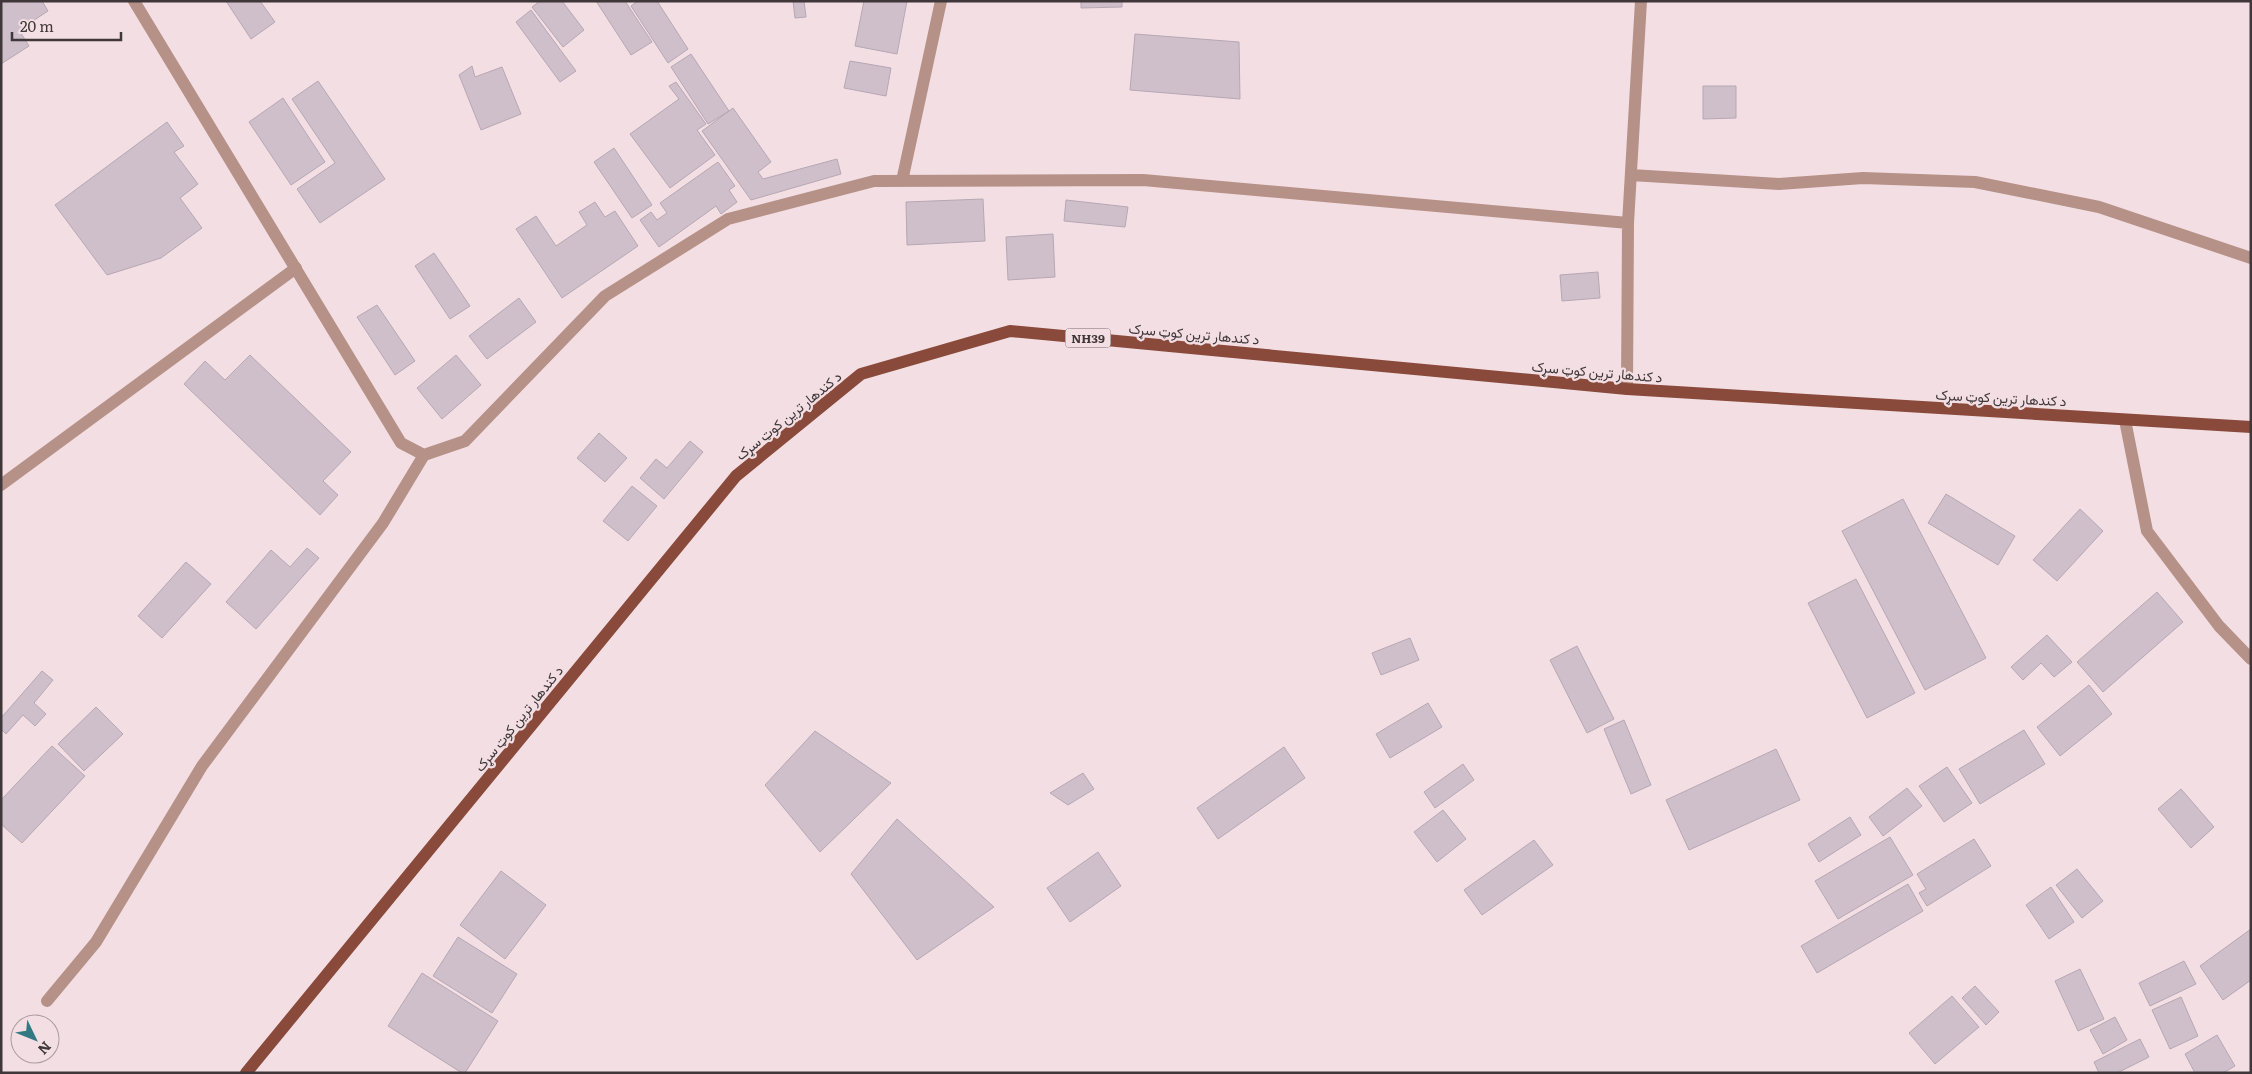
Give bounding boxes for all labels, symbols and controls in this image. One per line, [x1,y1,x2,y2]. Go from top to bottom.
scale bar [12,10,121,42]
text: 20 m [20,14,54,37]
street label: د کندهار ترين کوټ سړک [1128,317,1261,350]
road number: NH39 [1066,328,1110,348]
street label: د کندهار ترين کوټ سړک [1531,355,1664,388]
street label: د کندهار ترين کوټ سړک [731,366,846,465]
street label: د کندهار ترين کوټ سړک [1935,384,2067,411]
street label: د کندهار ترين کوټ سړک [469,660,568,776]
north arrow [10,1014,60,1064]
text: N [34,1037,57,1060]

